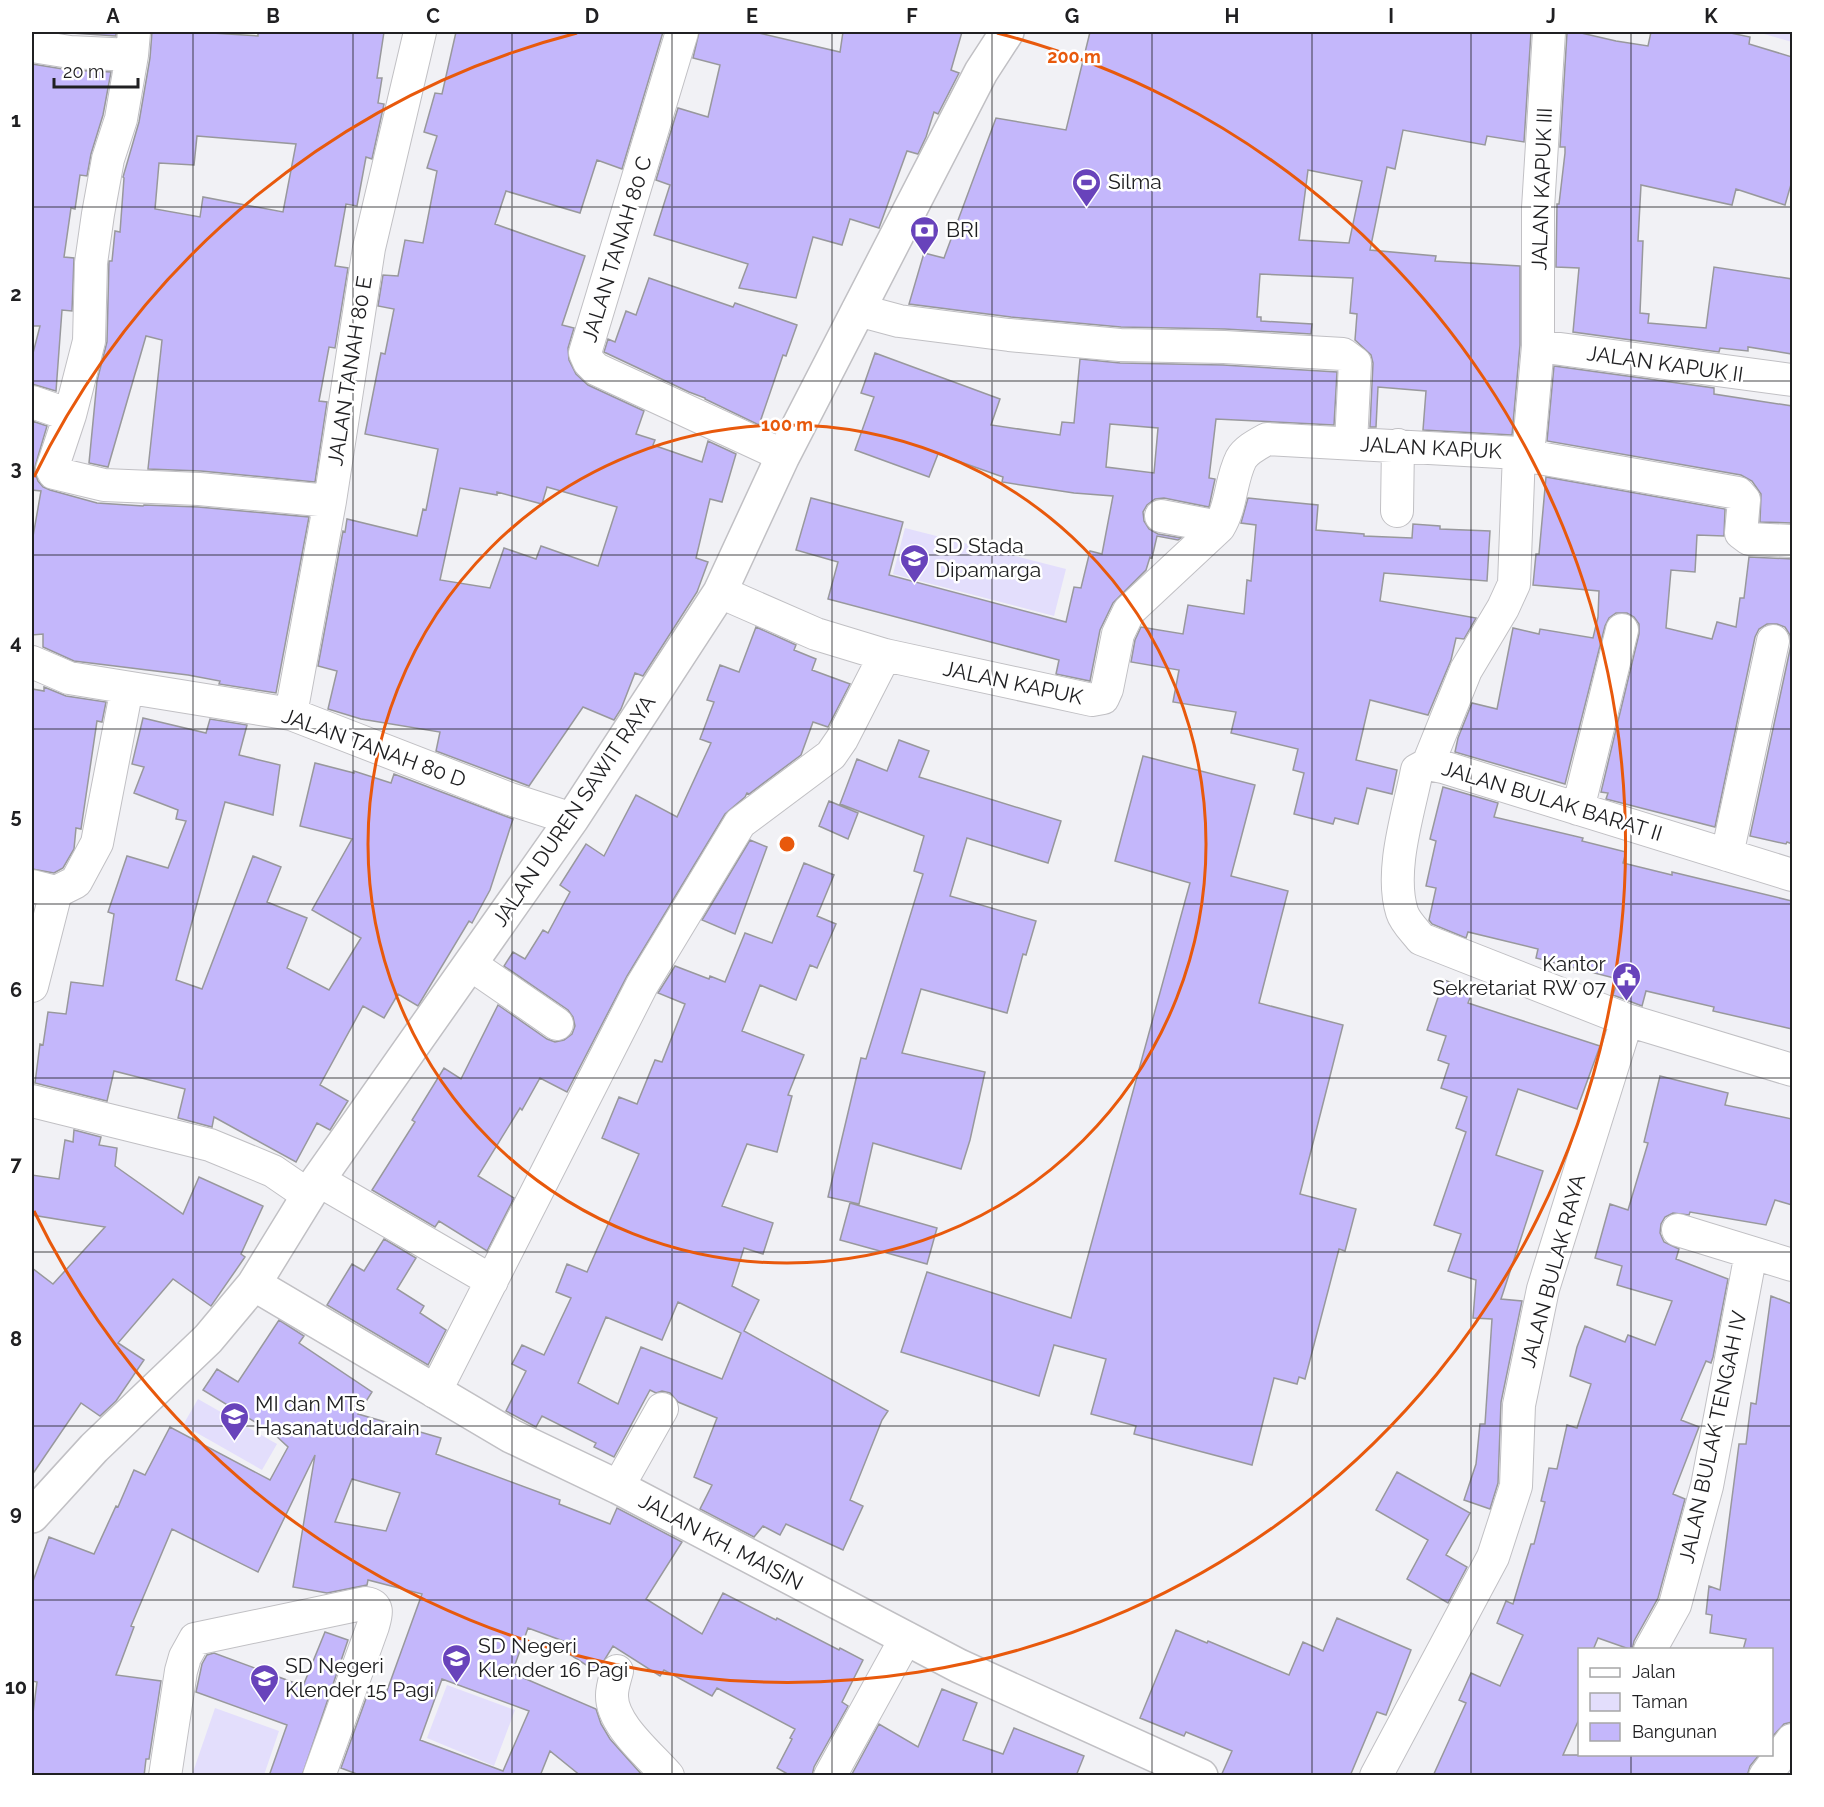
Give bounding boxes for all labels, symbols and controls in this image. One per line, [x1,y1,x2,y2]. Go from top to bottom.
text: A [106,4,120,28]
text: B [266,4,280,28]
text: C [426,4,440,28]
text: D [585,4,599,28]
text: E [746,4,758,28]
text: F [906,4,918,28]
text: G [1065,4,1079,28]
text: H [1225,4,1239,28]
text: I [1388,4,1394,28]
text: J [1546,4,1556,28]
text: K [1704,4,1718,28]
text: 200 m [1047,46,1101,67]
scale bar [54,51,138,89]
text: 20 m [63,61,105,82]
street label: JALAN KAPUK III [1526,107,1557,271]
text: 1 [11,108,21,132]
street label: JALAN TANAH 80 C [576,153,657,345]
sports icon: Silma [1071,166,1103,208]
place label: Silma [1108,169,1162,194]
bank icon: BRI [909,214,941,256]
place label: BRI [946,217,979,242]
street label: JALAN TANAH 80 E [322,274,377,468]
text: 2 [10,282,22,306]
street label: JALAN KAPUK II [1585,340,1745,387]
text: 100 m [761,414,813,435]
street label: JALAN KAPUK [1359,431,1503,464]
text: 3 [10,456,22,480]
place label: SD Stada Dipamarga [935,533,1041,582]
school or university icon: SD Stada Dipamarga [898,542,930,584]
text: 4 [10,630,22,654]
street label: JALAN KAPUK [941,656,1086,710]
street label: JALAN DUREN SAWIT RAYA [487,690,660,931]
street label: JALAN TANAH 80 D [279,703,470,792]
street label: JALAN BULAK BARAT II [1439,755,1665,846]
text: 5 [10,804,22,828]
centre of rings [777,834,797,854]
place label: Kantor Sekretariat RW 07 [1433,951,1607,1000]
public building icon: Kantor Sekretariat RW 07 [1611,960,1643,1002]
text: 6 [10,978,22,1002]
text: 7 [10,1152,22,1176]
street label: JALAN BULAK RAYA [1515,1171,1590,1370]
street label: JALAN BULAK TENGAH IV [1674,1308,1752,1565]
text: 8 [10,1327,22,1351]
place label: MI dan MTs Hasanatuddarain [255,1391,420,1440]
school or university icon: MI dan MTs Hasanatuddarain [218,1400,250,1442]
street label: JALAN KH. MAISIN [635,1488,808,1595]
text: 9 [10,1501,22,1525]
place label: SD Negeri Klender 16 Pagi [478,1633,628,1682]
school or university icon: SD Negeri Klender 16 Pagi [441,1642,473,1684]
legend [1578,1648,1773,1756]
place label: SD Negeri Klender 15 Pagi [285,1653,434,1702]
text: Jalan [1632,1661,1676,1682]
school or university icon: SD Negeri Klender 15 Pagi [248,1662,280,1704]
text: 10 [5,1675,27,1699]
text: Taman [1632,1691,1688,1712]
text: Bangunan [1632,1721,1717,1742]

